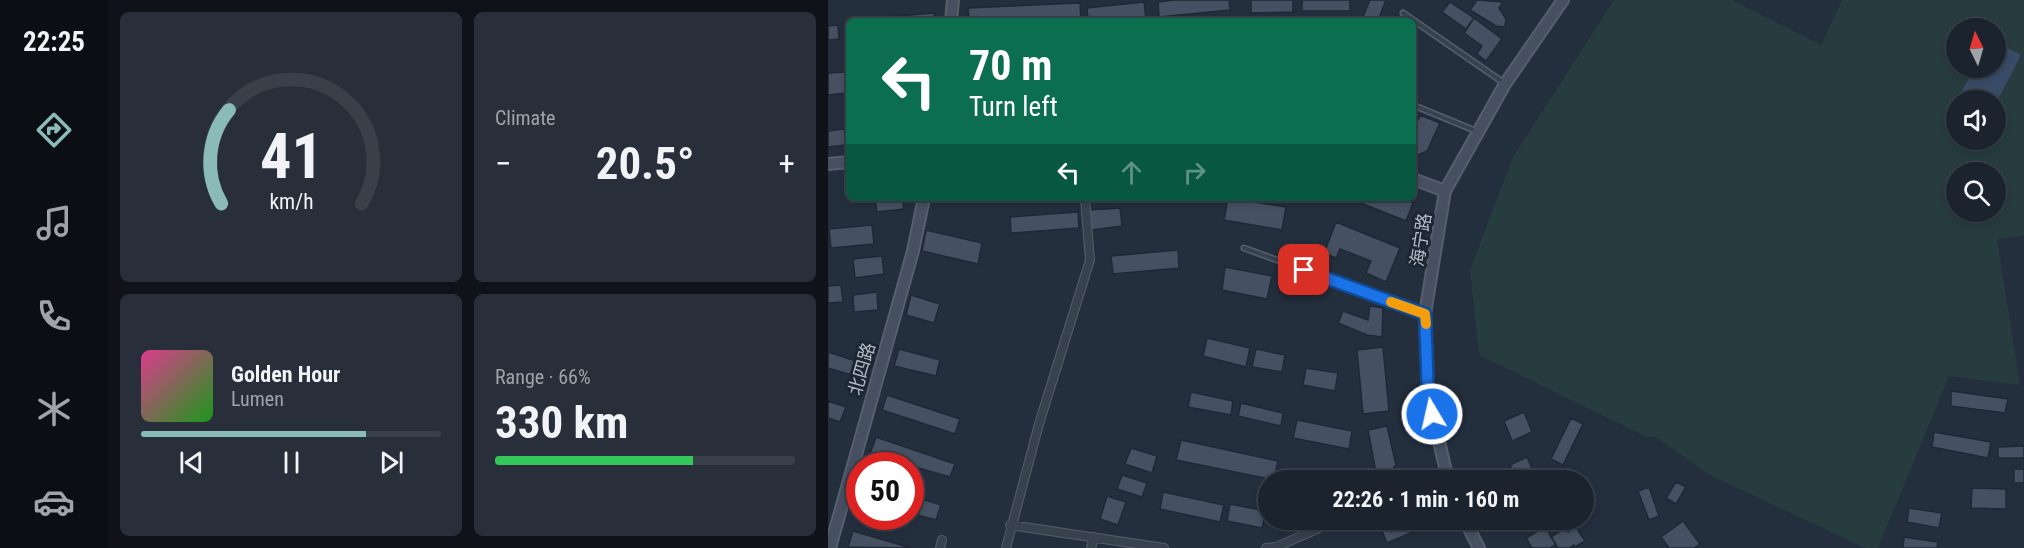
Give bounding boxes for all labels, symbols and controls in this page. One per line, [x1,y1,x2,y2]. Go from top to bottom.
north arrow [1946,18,2006,78]
map controls [1946,18,2006,222]
text: 22:25 [23,26,85,58]
text: 70 m [969,41,1052,90]
icon: left [870,42,948,120]
button: sound [1946,90,2006,150]
text: Turn left [969,91,1058,123]
text: Climate [495,106,555,130]
icon: directions [33,109,75,151]
text: 41 [259,120,323,193]
text: 20.5° [596,137,694,190]
text: − [495,144,512,183]
text: + [779,144,795,183]
icon: left [1052,156,1085,189]
icon: ahead [1115,156,1148,189]
icon: right [1178,156,1211,189]
button: search [1946,162,2006,222]
text: km/h [269,189,313,214]
icon: music [33,202,75,244]
street label: 海宁路 [1406,212,1435,268]
pin [1278,244,1329,295]
icon: arrive [1287,253,1320,286]
icon: phone [33,295,75,337]
street label: 北四路 [844,340,879,398]
text: Golden Hour [231,362,340,387]
text: Range · 66% [495,365,591,389]
position arrow [1400,382,1464,446]
text: Lumen [231,387,284,411]
icon: climate [33,388,75,430]
text: 330 km [495,396,628,449]
icon: previous [175,446,208,479]
icon: pause [275,446,308,479]
icon: next [375,446,408,479]
speed limit sign: 50 [846,452,924,530]
icon: car [33,481,75,523]
text: 22:26 · 1 min · 160 m [1333,487,1519,512]

